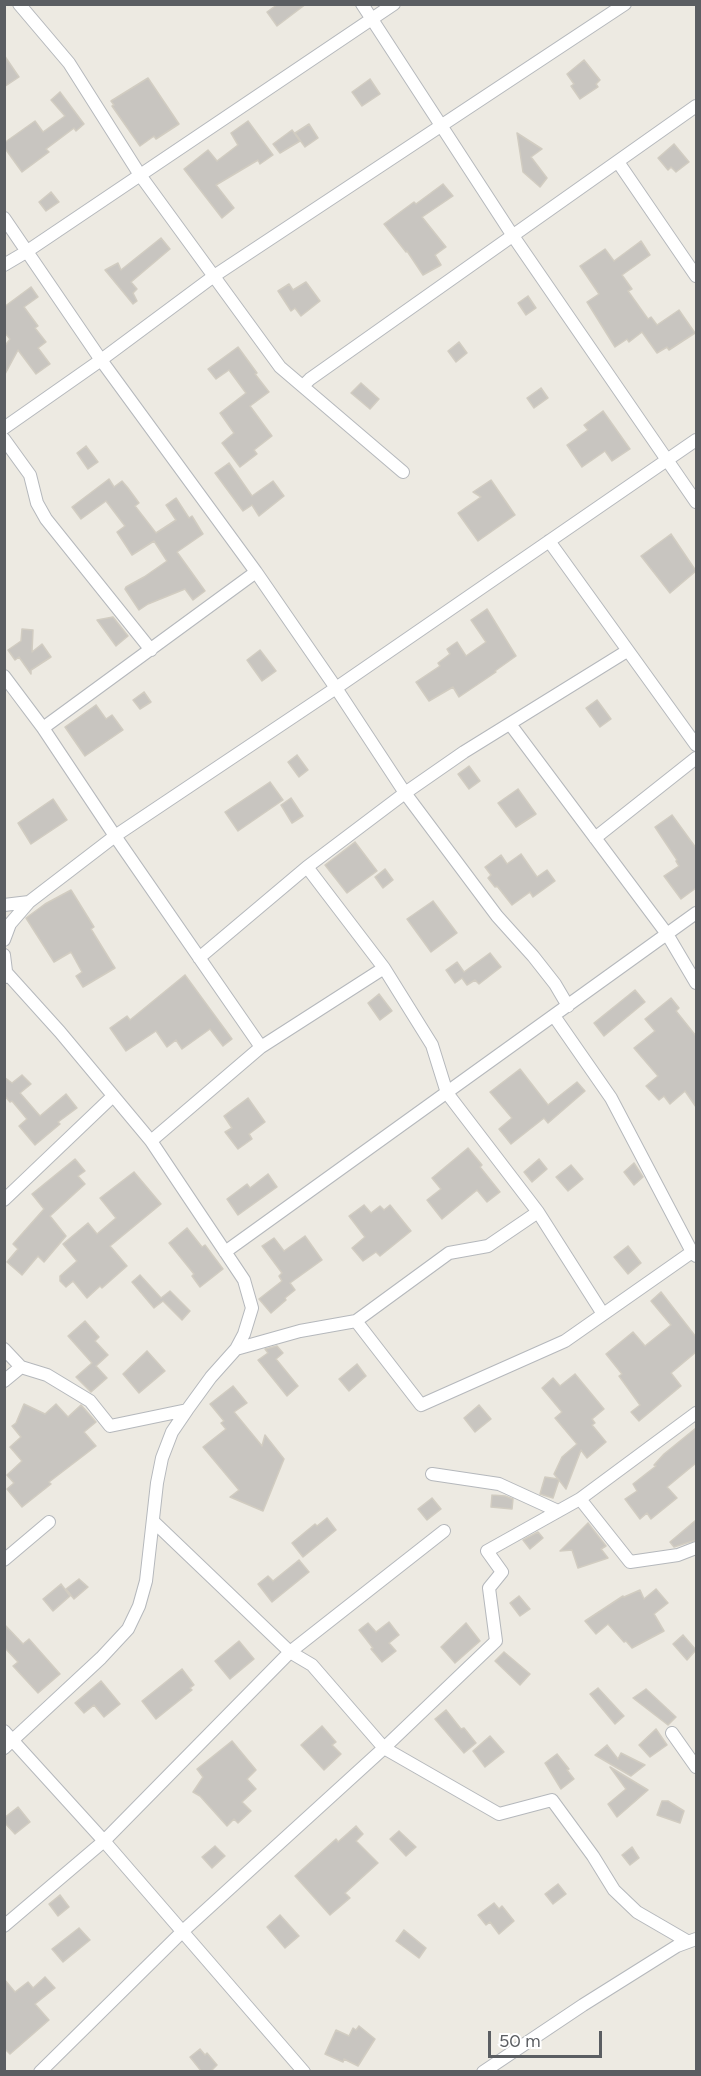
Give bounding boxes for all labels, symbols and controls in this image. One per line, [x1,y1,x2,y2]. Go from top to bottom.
scale bar [491,2019,605,2057]
text: 50 m [499,2030,541,2052]

